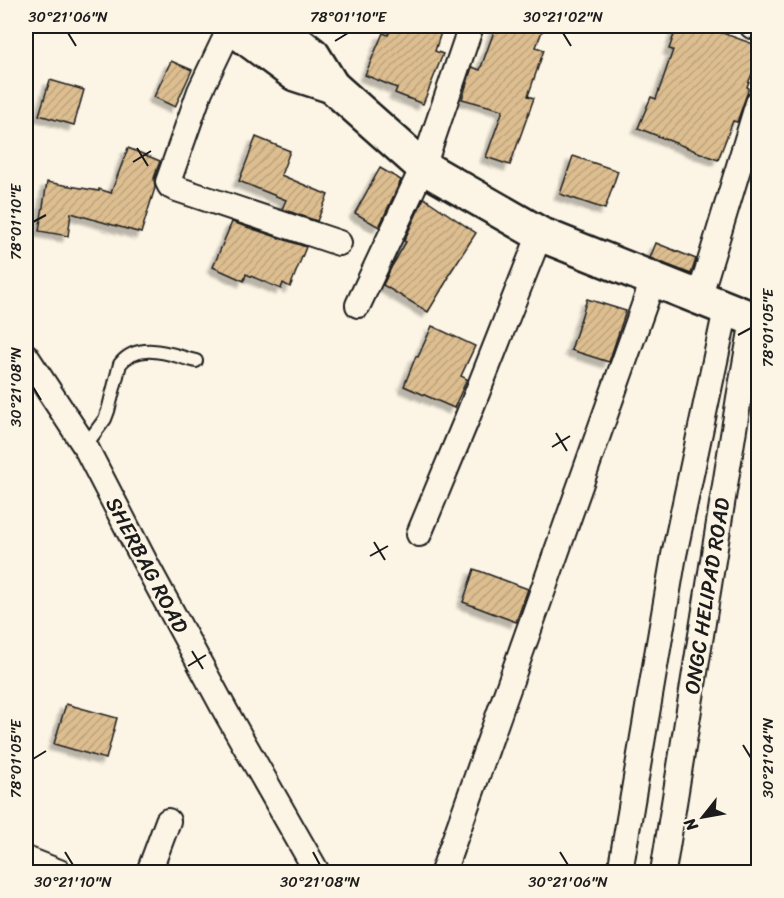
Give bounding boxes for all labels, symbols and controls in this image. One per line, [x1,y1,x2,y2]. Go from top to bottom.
text: 30°21'06"N [28,4,108,30]
text: 78°01'10"E [310,4,388,30]
text: 30°21'02"N [523,4,603,30]
text: 78°01'10"E [3,182,29,260]
text: 78°01'05"E [755,287,781,367]
text: 30°21'08"N [3,346,29,427]
street label: SHERBAG ROAD [95,490,199,641]
street label: ONGC HELIPAD ROAD [673,495,741,697]
text: 30°21'04"N [755,717,781,798]
text: 78°01'05"E [3,718,29,798]
north arrow [673,787,733,847]
text: N [675,811,706,838]
text: 30°21'10"N [34,869,112,895]
text: 30°21'08"N [280,869,361,895]
text: 30°21'06"N [528,869,608,895]

